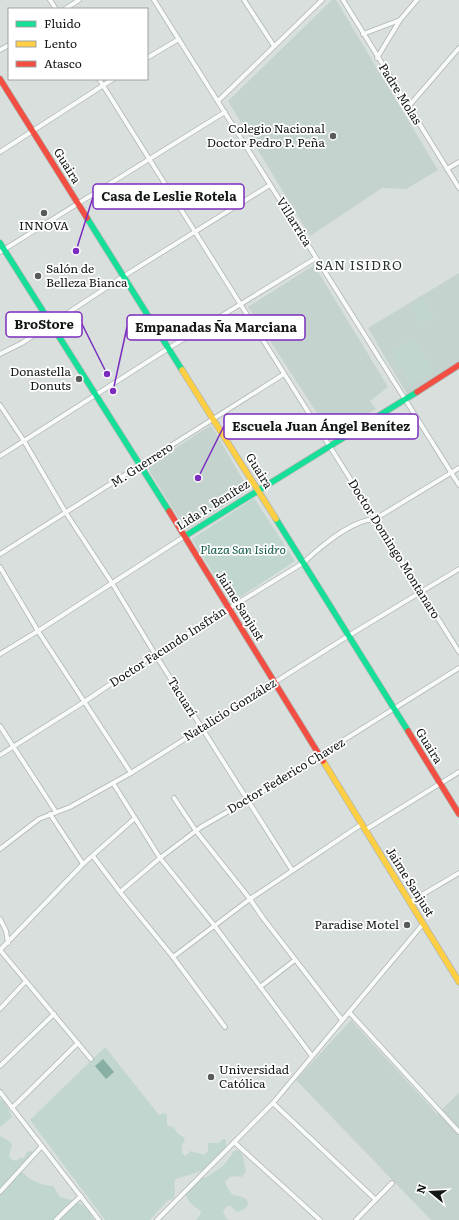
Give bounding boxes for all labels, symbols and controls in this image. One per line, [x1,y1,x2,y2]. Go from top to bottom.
legend [8,8,148,80]
text: Fluido [44,14,81,32]
text: Lento [44,34,77,52]
text: Atasco [44,54,82,72]
street label: Padre Molas [375,59,427,128]
place label: Colegio Nacional Doctor Pedro P. Peña [207,119,326,151]
marker: Colegio Nacional Doctor Pedro P. Peña [328,131,338,141]
street label: Guaira [50,144,86,187]
callout: Casa de Leslie Rotela [93,184,244,209]
text: Casa de Leslie Rotela [101,186,237,205]
street label: Villarrica [273,193,317,250]
marker: INNOVA [39,208,49,218]
place label: INNOVA [19,216,69,234]
district label: SAN ISIDRO [315,255,403,274]
place label: Salón de Belleza Bianca [46,259,128,291]
marker: Salón de Belleza Bianca [33,271,43,281]
callout: BroStore [6,312,82,337]
text: BroStore [14,314,74,333]
callout: Empanadas Ña Marciana [127,315,305,340]
text: Empanadas Ña Marciana [135,317,298,336]
place label: Donastella Donuts [10,362,72,394]
marker: Donastella Donuts [74,374,84,384]
callout: Escuela Juan Ángel Benítez [224,414,418,439]
text: Escuela Juan Ángel Benítez [232,416,410,435]
street label: M. Guerrero [107,437,176,491]
street label: Guaira [242,449,278,492]
street label: Lida P. Benítez [172,474,253,534]
street label: Doctor Domingo Montanaro [344,475,445,622]
park label: Plaza San Isidro [200,540,286,558]
street label: Jaime Sanjust [212,567,270,644]
street label: Doctor Facundo Insfrán [105,602,229,691]
street label: Tacuarí [164,673,202,720]
street label: Natalicio González [180,673,279,745]
street label: Guaira [412,724,448,767]
street label: Doctor Federico Chavez [223,733,348,817]
street label: Jaime Sanjust [382,843,440,920]
place label: Paradise Motel [314,915,399,933]
marker: Paradise Motel [402,920,412,930]
place label: Universidad Católica [219,1060,290,1092]
marker: Universidad Católica [206,1072,216,1082]
north arrow [411,1172,451,1212]
text: N [412,1182,430,1195]

